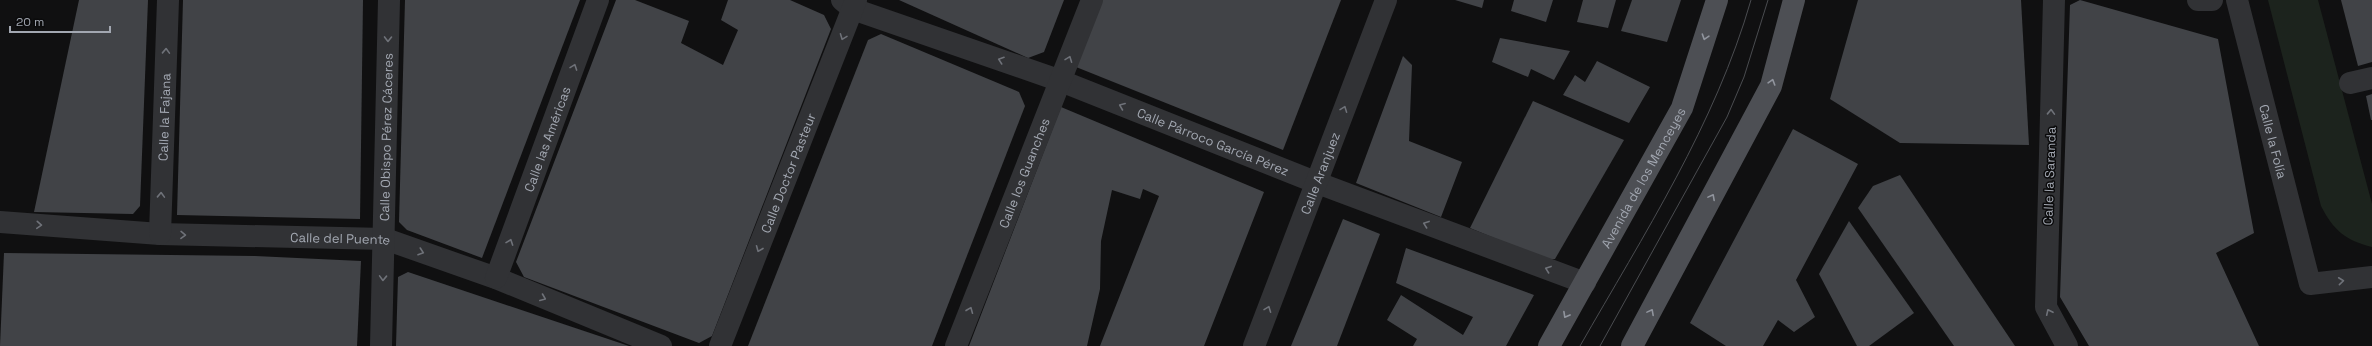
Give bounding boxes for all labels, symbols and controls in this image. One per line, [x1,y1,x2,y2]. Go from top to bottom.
scale bar [10,8,110,34]
text: 20 m [16,14,44,30]
one-way arrow [839,33,847,40]
one-way arrow [1701,33,1710,40]
one-way arrow [384,36,392,42]
one-way arrow [162,48,171,54]
street label: Calle Obispo Pérez Cáceres [376,53,397,221]
one-way arrow [1065,55,1073,62]
one-way arrow [997,56,1004,65]
one-way arrow [569,64,577,71]
street label: Calle la Fajana [155,72,175,161]
one-way arrow [1767,78,1776,85]
street label: Calle las Américas [520,84,575,194]
one-way arrow [1119,102,1126,110]
street label: Calle la Folía [2255,103,2291,181]
street label: Calle Párroco García Pérez [1135,104,1292,180]
street label: Avenida de los Menceyes [1597,104,1690,251]
one-way arrow [1339,106,1347,113]
one-way arrow [2047,109,2055,115]
street label: Calle Doctor Pasteur [757,110,820,236]
street label: Calle los Guanches [995,115,1054,231]
street label: Calle la Saranda [2039,126,2060,226]
street label: Calle Aranjuez [1297,130,1344,217]
one-way arrow [157,192,166,198]
one-way arrow [1707,194,1715,201]
one-way arrow [1423,220,1430,228]
one-way arrow [36,221,42,230]
street label: Calle del Puente [290,229,393,249]
one-way arrow [180,231,186,239]
one-way arrow [505,238,513,245]
one-way arrow [755,245,763,252]
one-way arrow [418,247,425,255]
one-way arrow [1545,265,1552,273]
one-way arrow [379,275,388,281]
one-way arrow [2338,276,2344,285]
one-way arrow [540,293,547,301]
one-way arrow [966,306,974,313]
one-way arrow [1263,306,1271,313]
one-way arrow [1646,308,1653,316]
one-way arrow [2045,308,2053,315]
one-way arrow [1564,311,1571,318]

